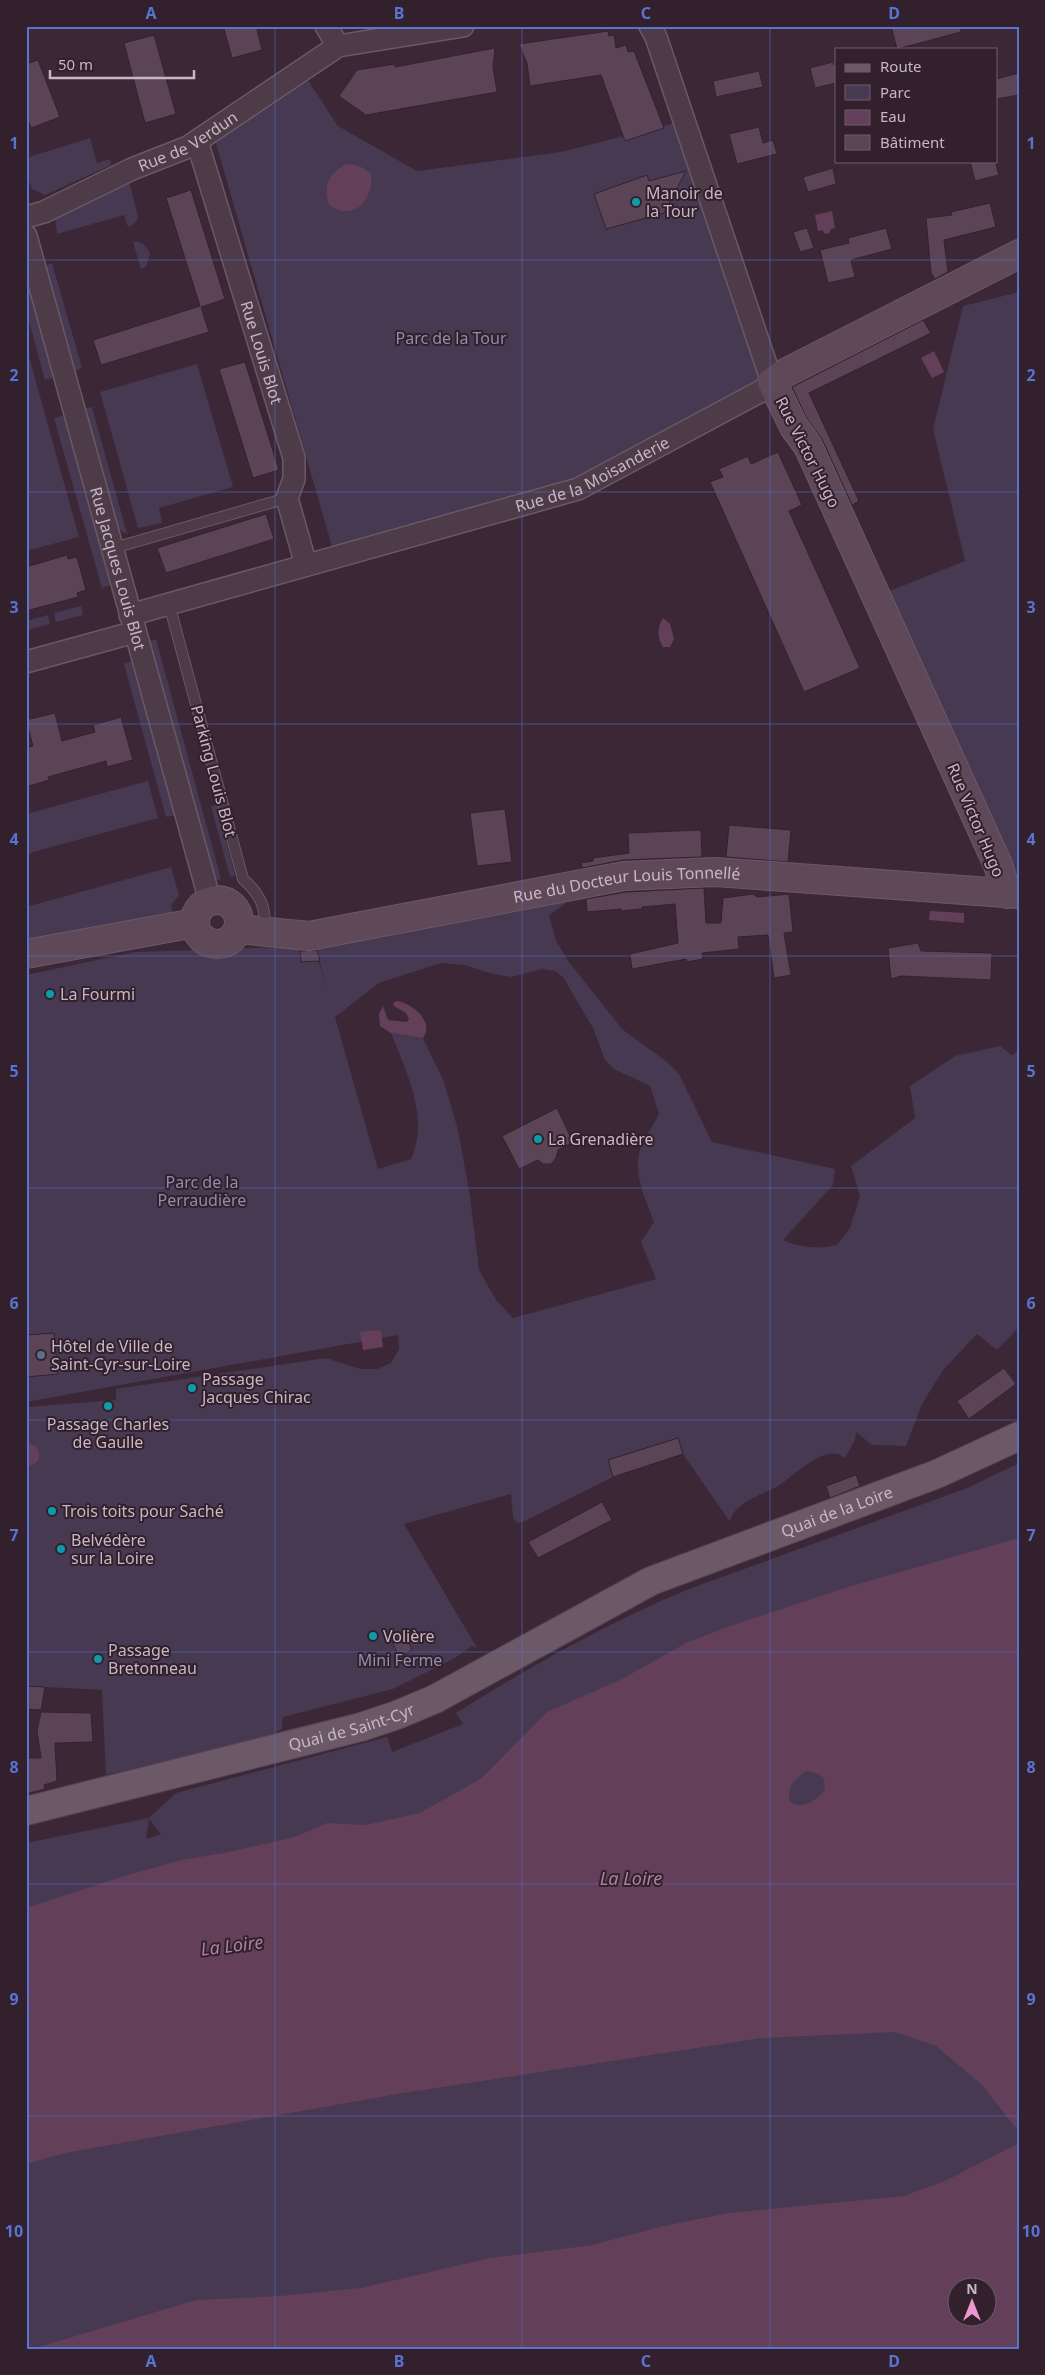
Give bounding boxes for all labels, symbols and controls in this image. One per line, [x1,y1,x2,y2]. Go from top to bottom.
text: A [145,2,157,24]
text: B [394,2,404,24]
text: C [641,2,651,24]
text: D [888,2,900,24]
scale bar [50,48,194,80]
legend [835,48,998,162]
text: 50 m [58,54,93,74]
text: Route [880,56,922,76]
text: Parc [880,82,911,102]
street label: Rue de Verdun [135,106,242,177]
text: Eau [880,106,906,126]
text: 1 [9,132,19,154]
text: Bâtiment [880,132,945,152]
text: 1 [1026,132,1036,154]
place label: Manoir de la Tour [646,182,723,222]
marker: Manoir de la Tour [630,196,642,208]
street label: Rue Louis Blot [235,298,288,407]
park label: Parc de la Tour [395,327,507,349]
text: 2 [9,364,19,386]
text: 2 [1026,364,1036,386]
street label: Rue Victor Hugo [771,393,845,511]
street label: Rue de la Moisanderie [513,431,673,517]
street label: Rue Jacques Louis Blot [85,484,151,653]
text: 3 [9,596,19,618]
text: 3 [1026,596,1036,618]
street label: Parking Louis Blot [186,703,242,840]
street label: Rue Victor Hugo [942,760,1010,880]
text: 4 [9,828,19,850]
text: 4 [1026,828,1036,850]
street label: Rue du Docteur Louis Tonnellé [511,861,741,908]
place label: La Fourmi [60,983,135,1005]
marker: La Fourmi [44,988,56,1000]
text: 5 [9,1060,19,1082]
text: 5 [1026,1060,1036,1082]
place label: La Grenadière [548,1128,654,1150]
marker: La Grenadière [532,1133,544,1145]
park label: Parc de la Perraudière [158,1171,246,1211]
text: 6 [9,1292,19,1314]
text: 6 [1026,1292,1036,1314]
place label: Hôtel de Ville de Saint-Cyr-sur-Loire [51,1335,191,1375]
marker: Hôtel de Ville de Saint-Cyr-sur-Loire [35,1349,47,1361]
place label: Passage Jacques Chirac [200,1368,311,1408]
marker: Passage Jacques Chirac [186,1382,198,1394]
marker: Passage Charles de Gaulle [102,1400,114,1412]
place label: Passage Charles de Gaulle [47,1413,169,1453]
street label: Quai de la Loire [778,1481,896,1542]
place label: Trois toits pour Saché [62,1500,224,1522]
marker: Trois toits pour Saché [46,1505,58,1517]
text: 7 [9,1524,19,1546]
text: 7 [1026,1524,1036,1546]
place label: Belvédère sur la Loire [71,1529,154,1569]
marker: Belvédère sur la Loire [55,1543,67,1555]
place label: Volière [383,1625,435,1647]
marker: Volière [367,1630,379,1642]
place label: Passage Bretonneau [108,1639,197,1679]
park label: Mini Ferme [358,1649,442,1671]
marker: Passage Bretonneau [92,1653,104,1665]
street label: Quai de Saint-Cyr [286,1698,418,1756]
text: 8 [9,1756,19,1778]
text: 8 [1026,1756,1036,1778]
water label: La Loire [600,1866,662,1890]
water label: La Loire [199,1929,264,1961]
text: 9 [9,1988,19,2010]
text: 9 [1026,1988,1036,2010]
text: 10 [5,2220,23,2242]
text: 10 [1022,2220,1040,2242]
north arrow [948,2278,998,2328]
text: N [966,2279,978,2298]
text: A [145,2350,157,2372]
text: B [394,2350,404,2372]
text: C [641,2350,651,2372]
text: D [888,2350,900,2372]

